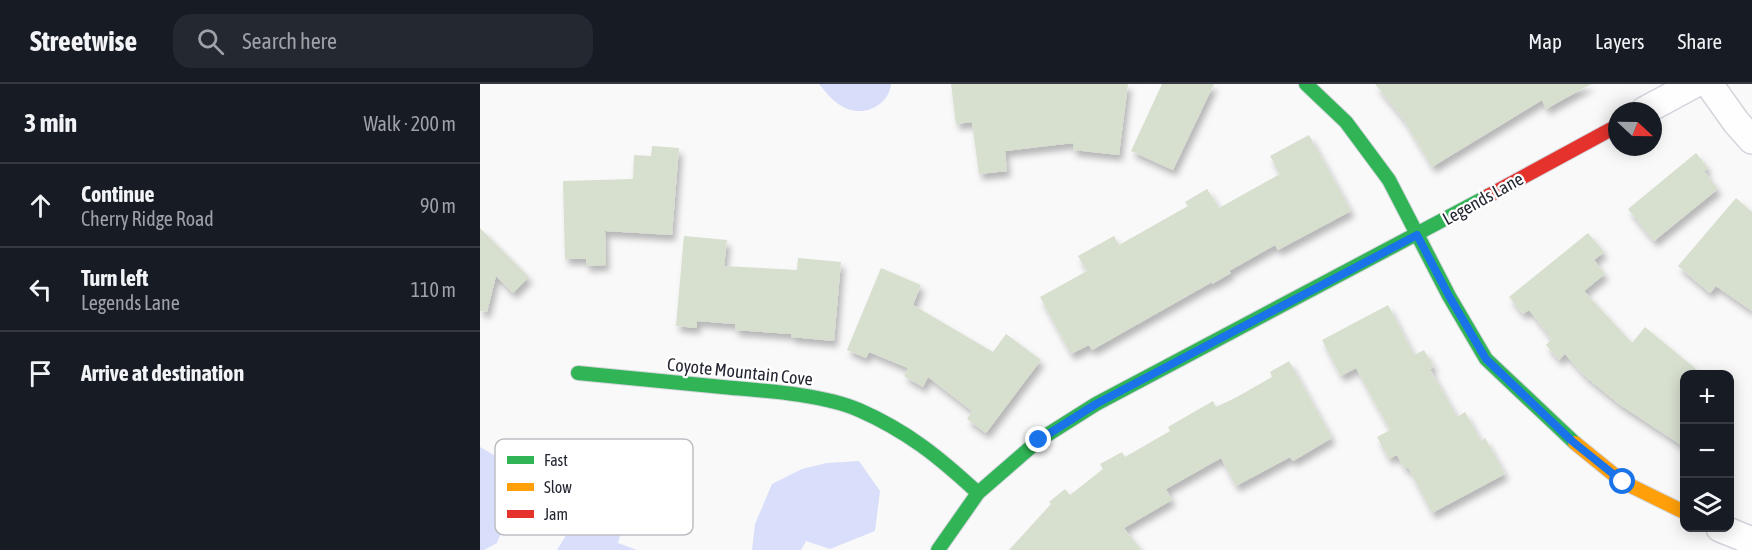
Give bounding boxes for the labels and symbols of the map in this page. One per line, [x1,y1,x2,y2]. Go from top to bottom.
north arrow [1608,102,1662,156]
street label: Legends Lane [1439,168,1527,229]
street label: Coyote Mountain Cove [666,353,814,390]
route end [1025,426,1051,452]
legend [495,439,693,535]
text: Fast [544,451,568,469]
route start [1609,468,1635,494]
text: Slow [544,478,572,496]
text: Jam [544,505,568,523]

